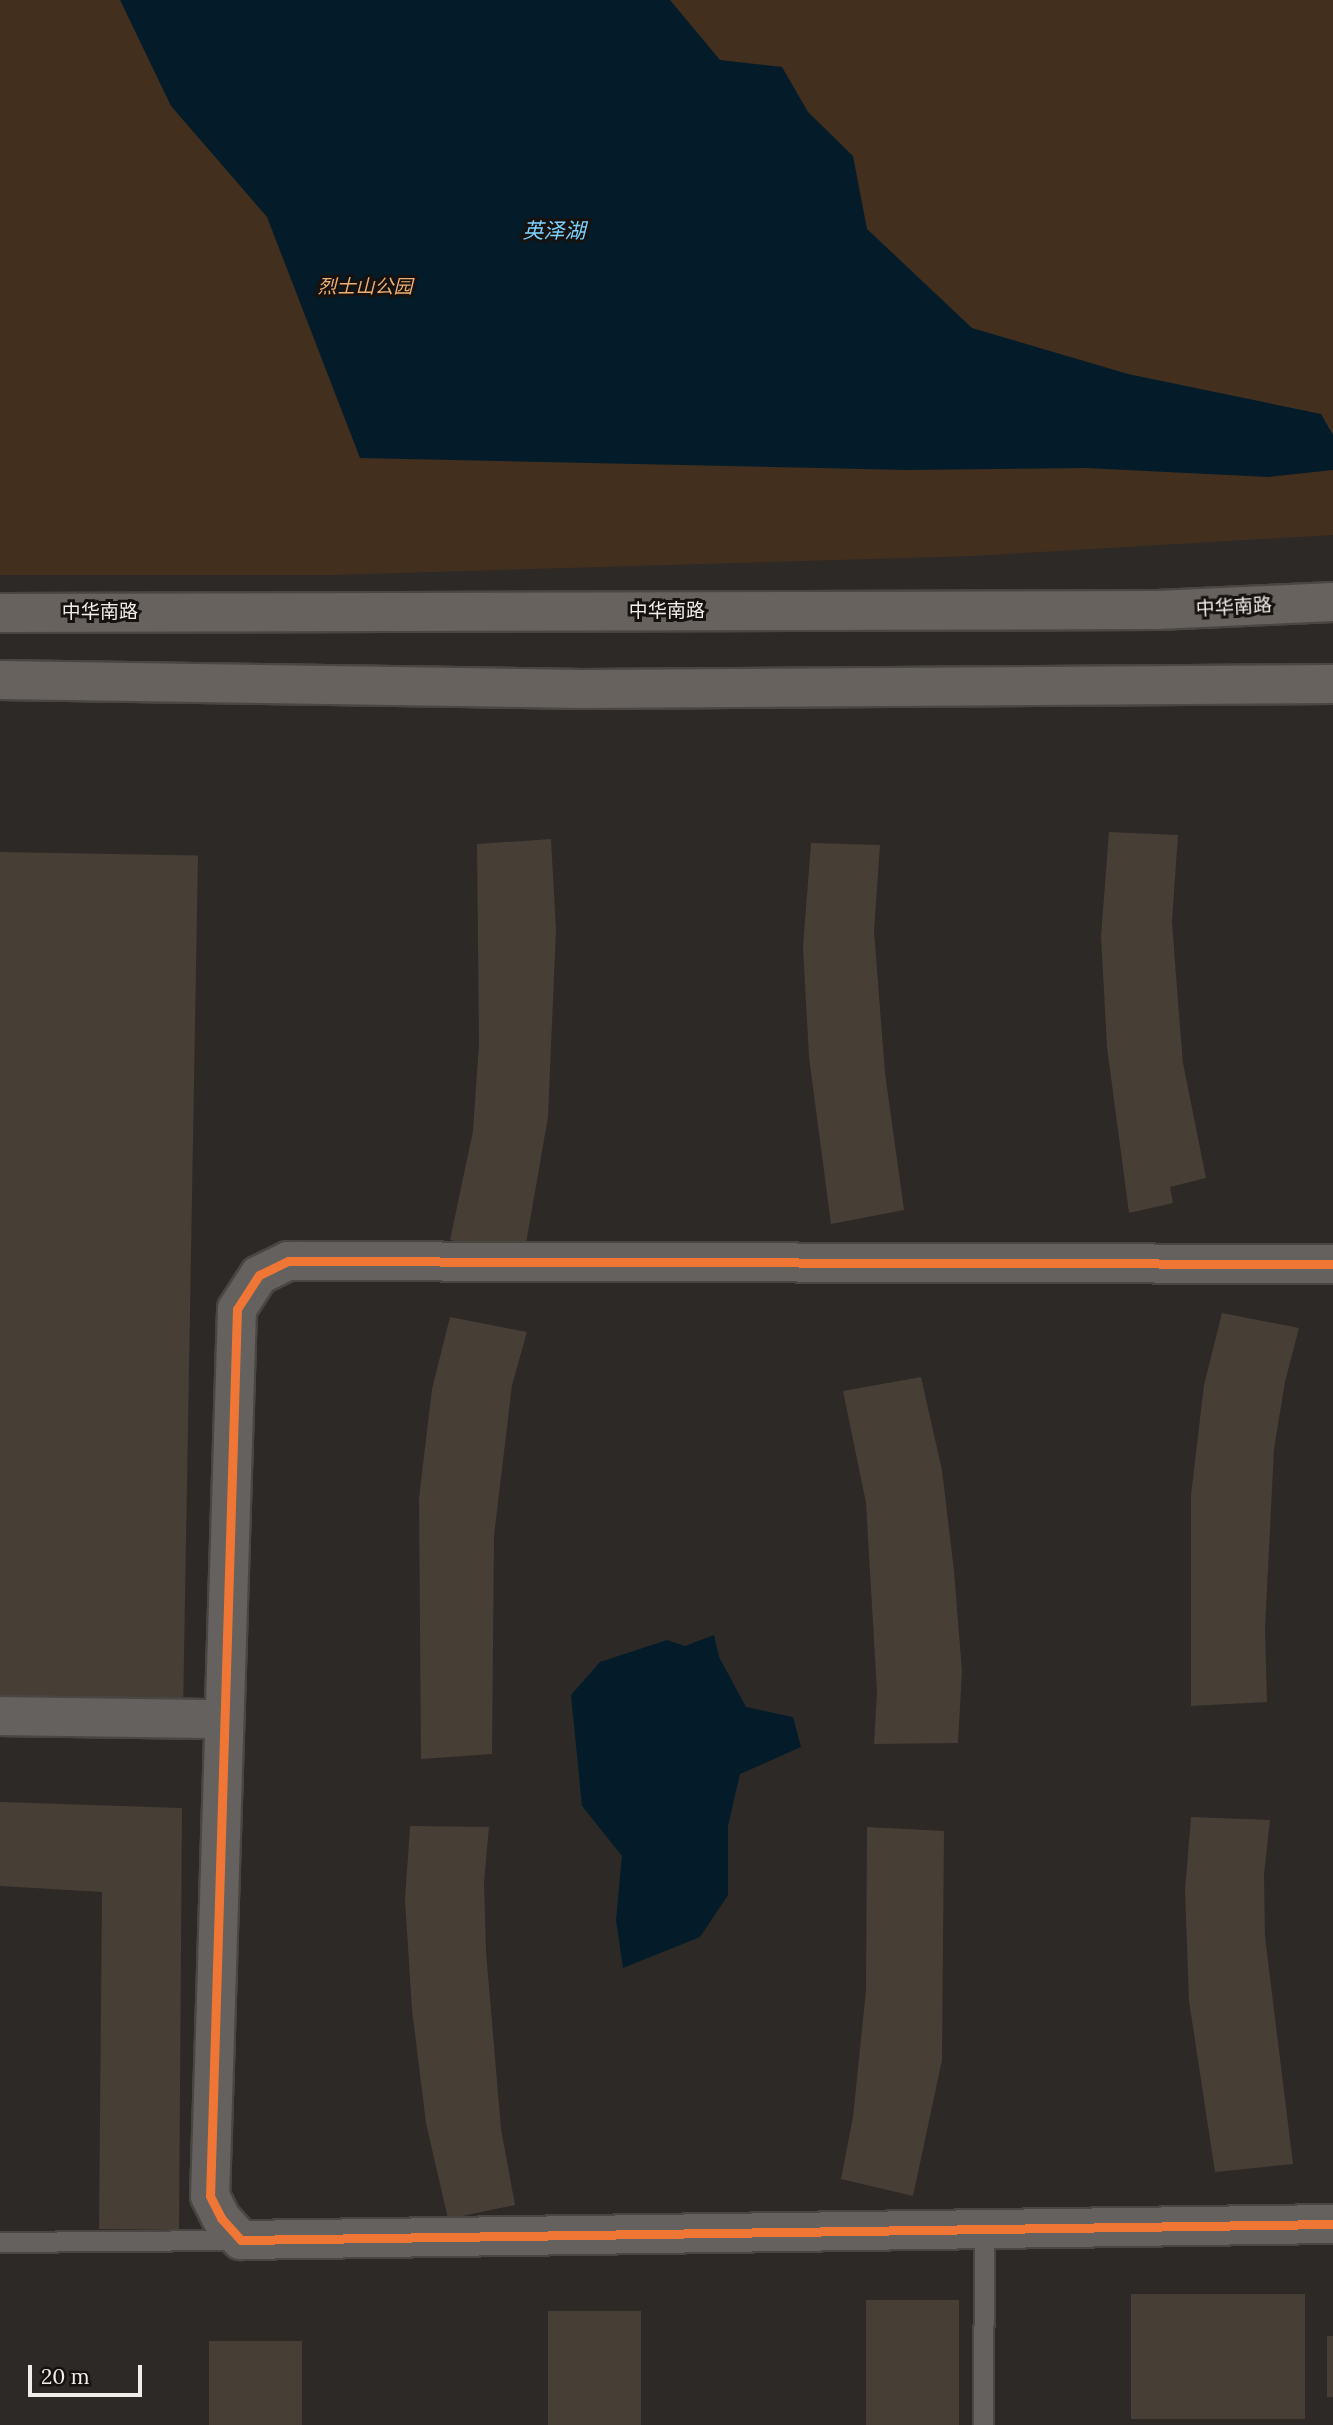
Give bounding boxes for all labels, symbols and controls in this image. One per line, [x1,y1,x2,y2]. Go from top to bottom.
water label: 英泽湖 [523,218,585,244]
park label: 烈士山公园 [318,276,412,298]
street label: 中华南路 [1195,594,1273,620]
street label: 中华南路 [629,600,705,622]
street label: 中华南路 [62,601,138,623]
scale bar [32,2352,145,2396]
text: 20 m [41,2363,90,2390]

